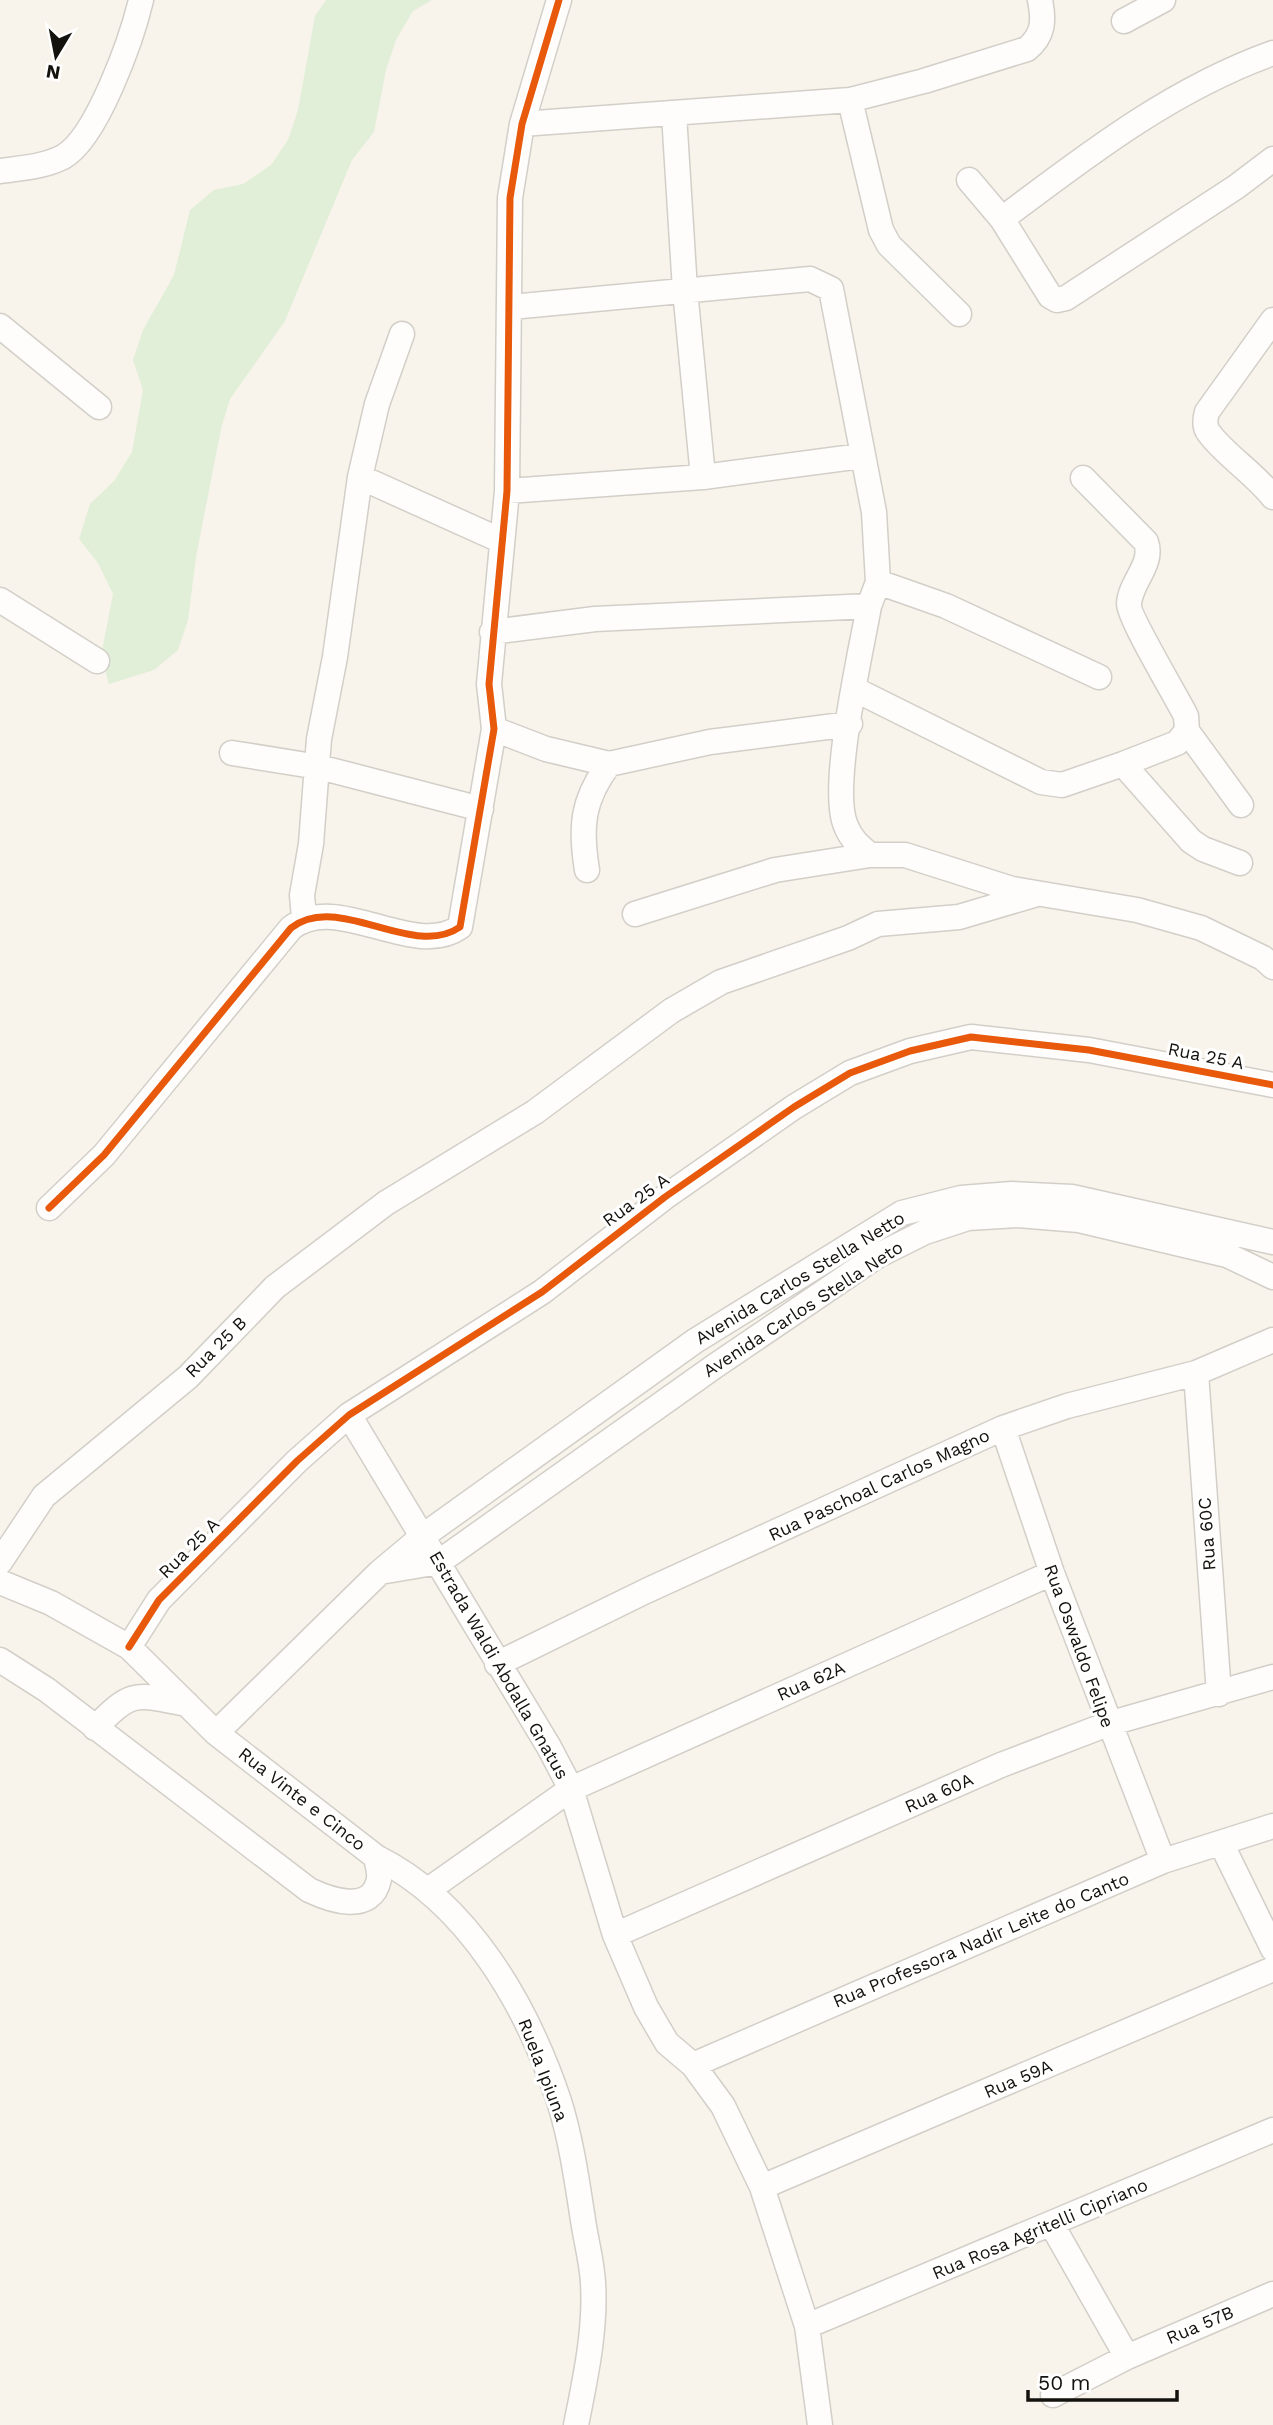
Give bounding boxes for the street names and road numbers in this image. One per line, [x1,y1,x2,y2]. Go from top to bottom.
street label: Rua 25 A [1166,1038,1246,1073]
street label: Rua 25 A [598,1168,673,1231]
street label: Avenida Carlos Stella Netto [691,1207,908,1348]
street label: Avenida Carlos Stella Neto [699,1236,907,1381]
street label: Rua 25 B [181,1312,251,1382]
street label: Rua Paschoal Carlos Magno [765,1424,993,1545]
street label: Rua 60C [1193,1497,1220,1571]
street label: Rua 25 A [154,1513,223,1582]
street label: Estrada Waldi Abdalla Gnatus [425,1547,574,1783]
street label: Rua Oswaldo Felipe [1040,1561,1119,1730]
street label: Rua 62A [774,1656,848,1705]
street label: Rua Vinte e Cinco [235,1742,370,1855]
street label: Rua 60A [901,1768,976,1817]
street label: Rua Professora Nadir Leite do Canto [830,1867,1132,2012]
street label: Ruela Ipiuna [514,2015,573,2124]
street label: Rua 59A [981,2055,1055,2102]
street label: Rua Rosa Agritelli Cipriano [929,2174,1151,2284]
street label: Rua 57B [1163,2301,1237,2348]

